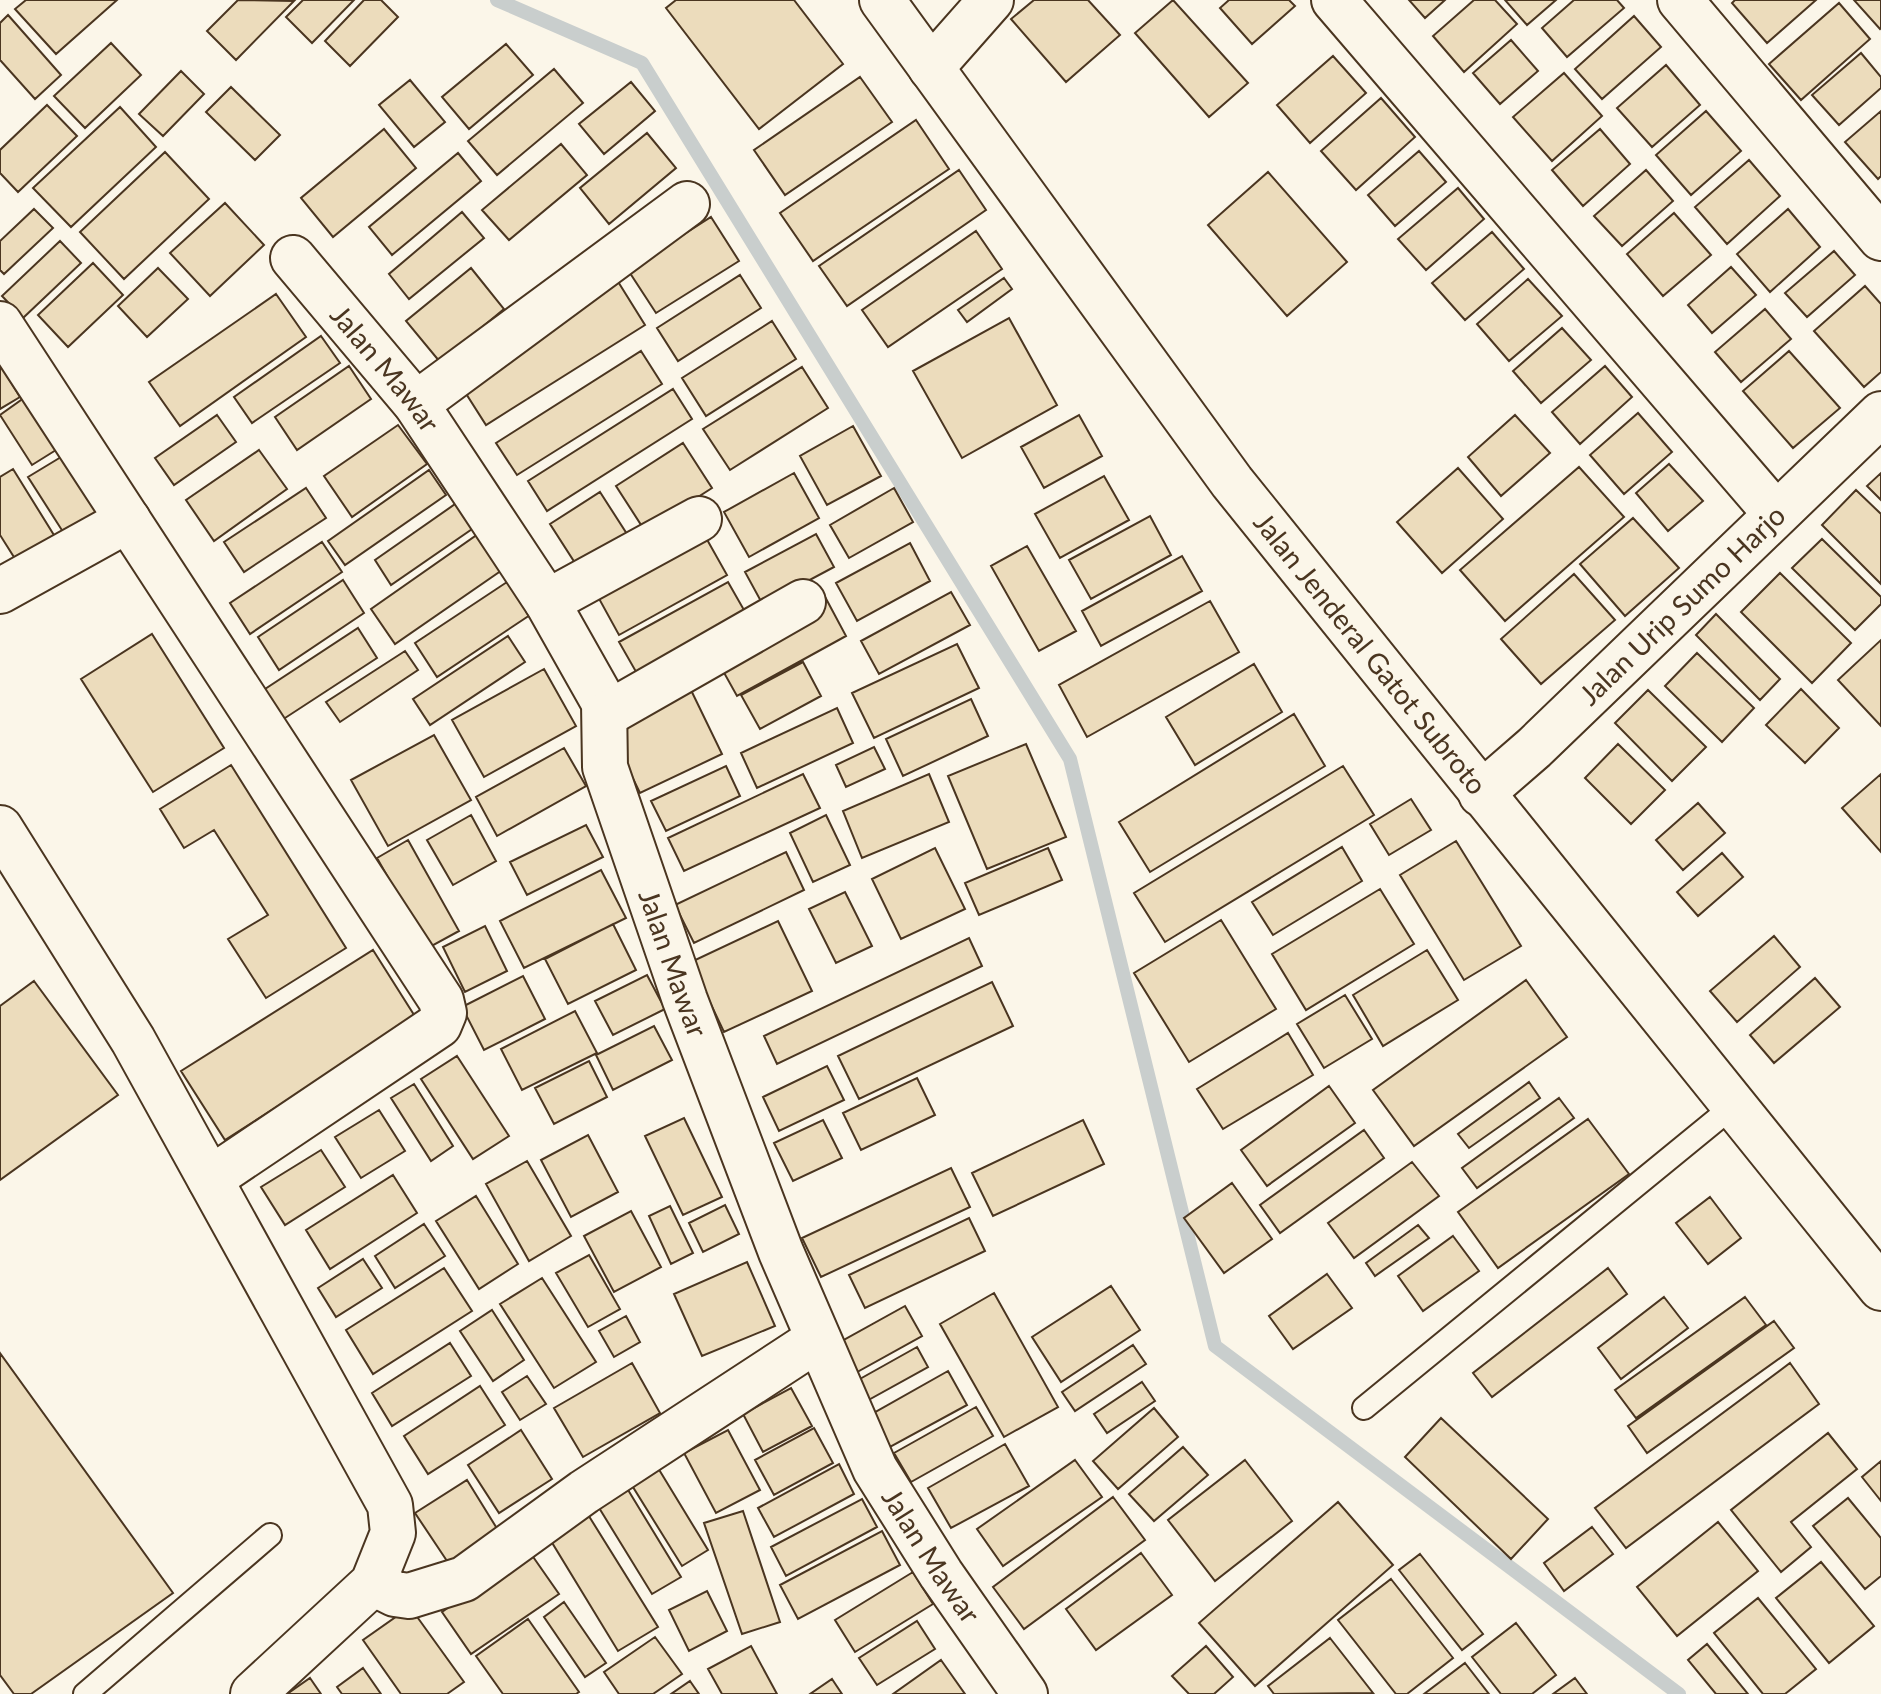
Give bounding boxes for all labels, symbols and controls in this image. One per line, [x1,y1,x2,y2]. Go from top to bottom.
street label: Jalan Mawar [324,298,448,438]
street label: Jalan Urip Sumo Harjo [1572,498,1792,711]
street label: Jalan Jenderal Gatot Subroto [1247,505,1495,801]
street label: Jalan Mawar [632,885,715,1041]
street label: Jalan Mawar [875,1482,988,1629]

